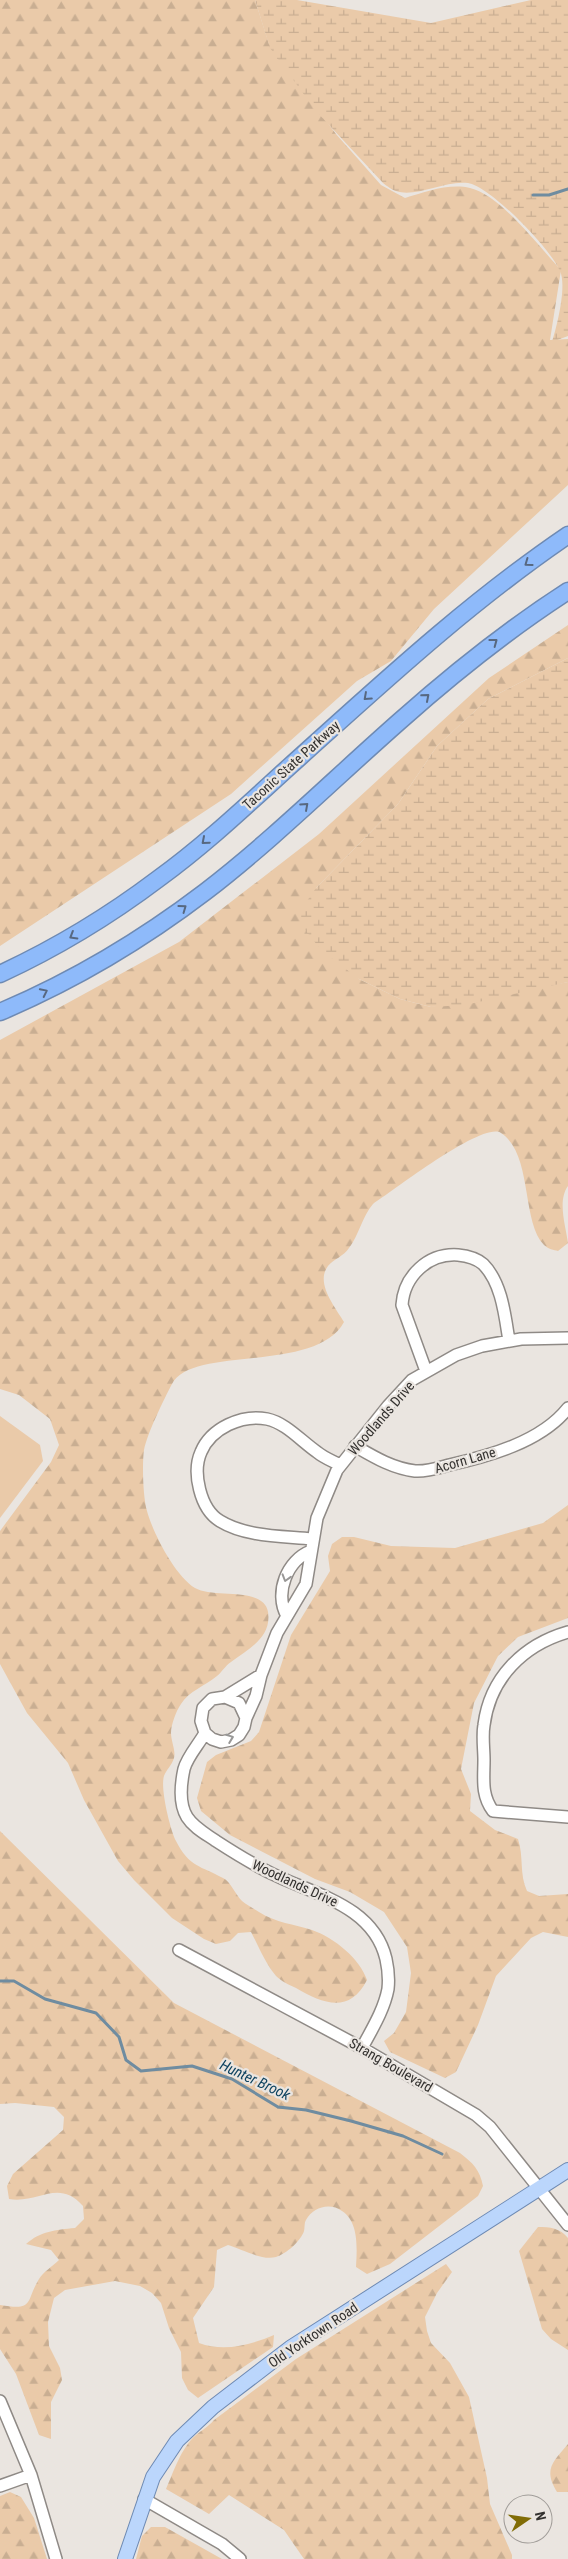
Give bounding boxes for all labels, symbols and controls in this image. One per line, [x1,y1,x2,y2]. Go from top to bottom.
one-way arrow [525,557,534,565]
one-way arrow [488,640,497,648]
one-way arrow [364,691,373,700]
one-way arrow [421,694,430,703]
street label: Taconic State Parkway [239,717,343,813]
one-way arrow [300,803,309,812]
one-way arrow [202,836,211,845]
one-way arrow [177,905,187,914]
one-way arrow [70,929,79,939]
one-way arrow [39,988,48,998]
street label: Woodlands Drive [345,1377,418,1458]
street label: Acorn Lane [433,1444,498,1476]
one-way arrow [282,1574,292,1582]
one-way arrow [225,1734,234,1745]
street label: Woodlands Drive [250,1856,341,1910]
street label: Strang Boulevard [346,2035,436,2095]
water label: Hunter Brook [217,2056,293,2104]
street label: Old Yorktown Road [265,2299,361,2371]
north arrow [503,2494,553,2544]
text: N [532,2510,549,2522]

